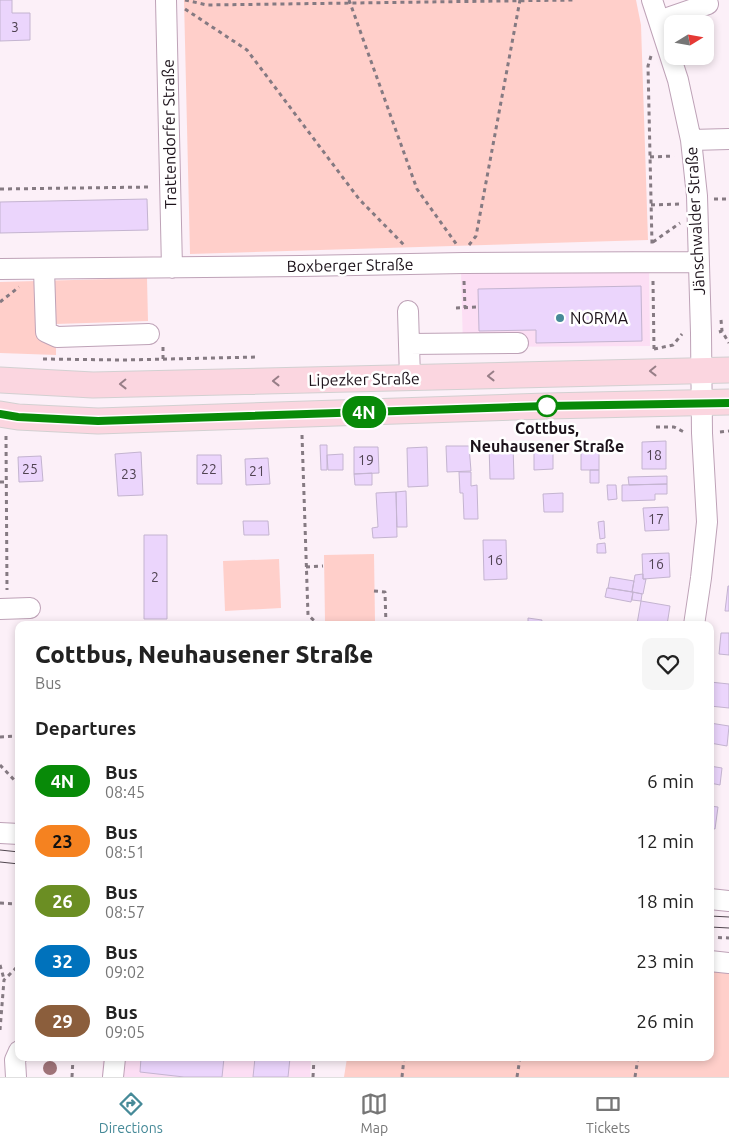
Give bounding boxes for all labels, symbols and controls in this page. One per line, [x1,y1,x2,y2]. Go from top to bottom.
north arrow [664,15,714,65]
map controls [664,15,714,65]
house number: 3 [11,19,19,35]
street label: Trattendorfer Straße [159,59,179,209]
street label: Jänschwalder Straße [682,146,708,296]
street label: Boxberger Straße [286,255,414,275]
place label: NORMA [570,309,629,327]
marker: NORMA [554,312,566,324]
one-way arrow [649,366,656,376]
street label: Lipezker Straße [308,369,420,389]
one-way arrow [486,371,494,381]
one-way arrow [271,376,279,386]
one-way arrow [119,379,127,389]
marker: Cottbus, Neuhausener Straße [536,395,558,417]
line badge: 4N [342,396,386,428]
text: 4N [352,402,376,422]
place label: Cottbus, Neuhausener Straße [470,419,624,455]
house number: 18 [646,447,662,463]
house number: 19 [358,452,374,468]
house number: 25 [22,461,38,477]
house number: 22 [201,461,217,477]
house number: 21 [249,463,265,479]
house number: 23 [121,466,137,482]
house number: 17 [648,511,664,527]
house number: 16 [487,552,503,568]
house number: 16 [648,556,664,572]
house number: 2 [151,569,159,585]
button: heart [642,638,694,690]
text: Cottbus, Neuhausener Straße [35,641,373,668]
text: Bus [35,674,61,692]
text: Departures [35,717,136,739]
text: Bus [105,761,138,783]
text: 6 min [647,770,694,792]
text: 4N [51,771,74,791]
text: 08:45 [105,783,145,801]
text: Bus [105,821,138,843]
text: 12 min [636,830,694,852]
text: 23 [52,831,73,851]
text: 08:51 [105,843,145,861]
text: Bus [105,881,138,903]
text: 18 min [636,890,694,912]
text: 26 [52,891,73,911]
text: 08:57 [105,903,145,921]
text: Bus [105,941,138,963]
text: 23 min [636,950,694,972]
text: 32 [52,951,73,971]
text: 09:02 [105,963,145,981]
text: Bus [105,1001,138,1023]
text: 26 min [636,1010,694,1032]
text: 29 [52,1011,73,1031]
text: 09:05 [105,1023,145,1041]
tab: Directions [99,1090,163,1136]
tab: Map [360,1090,388,1136]
tab: Tickets [586,1090,630,1136]

